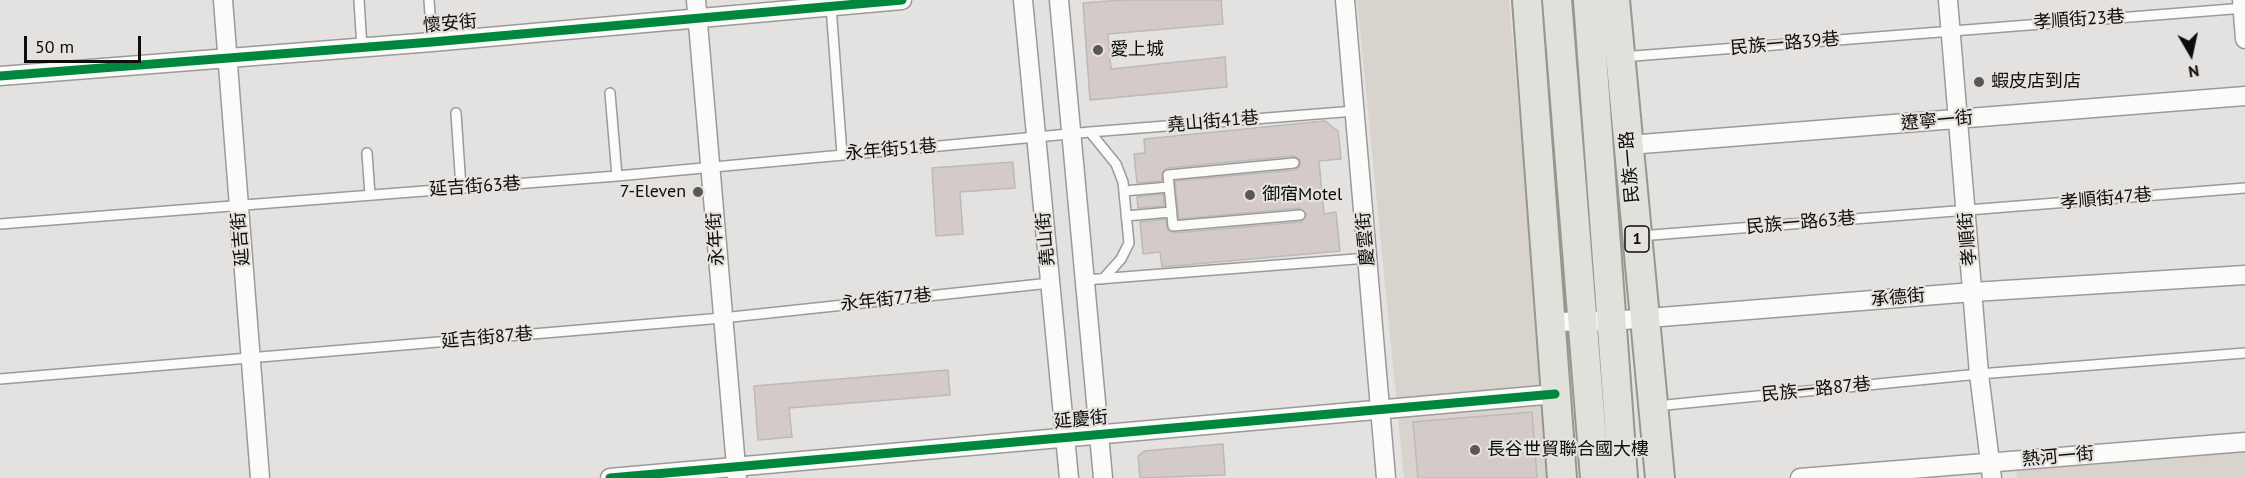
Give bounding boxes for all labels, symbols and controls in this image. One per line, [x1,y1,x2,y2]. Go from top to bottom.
street label: 孝順街23巷 [2033,6,2125,34]
street label: 懷安街 [422,11,478,37]
scale bar [27,24,144,62]
north arrow [2161,24,2221,84]
street label: 民族一路39巷 [1729,28,1841,60]
text: 50 m [35,35,74,58]
place label: 愛上城 [1110,39,1164,61]
marker: 愛上城 [1091,43,1105,57]
text: N [2187,61,2201,82]
place label: 蝦皮店到店 [1991,71,2081,93]
marker: 蝦皮店到店 [1972,75,1986,89]
street label: 堯山街41巷 [1166,107,1260,137]
street label: 遼寧一街 [1900,107,1974,135]
street label: 民族一路 [1616,130,1644,204]
street label: 永年街51巷 [844,135,938,165]
street label: 延吉街63巷 [429,173,521,201]
place label: 7-Eleven [620,181,686,203]
place label: 御宿Motel [1262,184,1342,206]
street label: 孝順街47巷 [2059,184,2153,214]
marker: 7-Eleven [691,185,705,199]
marker: 御宿Motel [1243,188,1257,202]
street label: 民族一路63巷 [1745,207,1857,239]
street label: 延吉街 [228,211,254,267]
street label: 永年街 [703,211,729,267]
street label: 堯山街 [1033,211,1059,267]
street label: 慶雲街 [1353,211,1379,267]
street label: 孝順街 [1955,211,1981,267]
road number: 1 [1625,226,1649,252]
street label: 永年街77巷 [839,284,933,316]
street label: 承德街 [1870,285,1926,311]
street label: 延吉街87巷 [440,323,534,353]
street label: 民族一路87巷 [1760,374,1872,406]
street label: 延慶街 [1053,407,1109,433]
place label: 長谷世貿聯合國大樓 [1487,439,1649,461]
marker: 長谷世貿聯合國大樓 [1468,443,1482,457]
street label: 熱河一街 [2021,443,2095,471]

